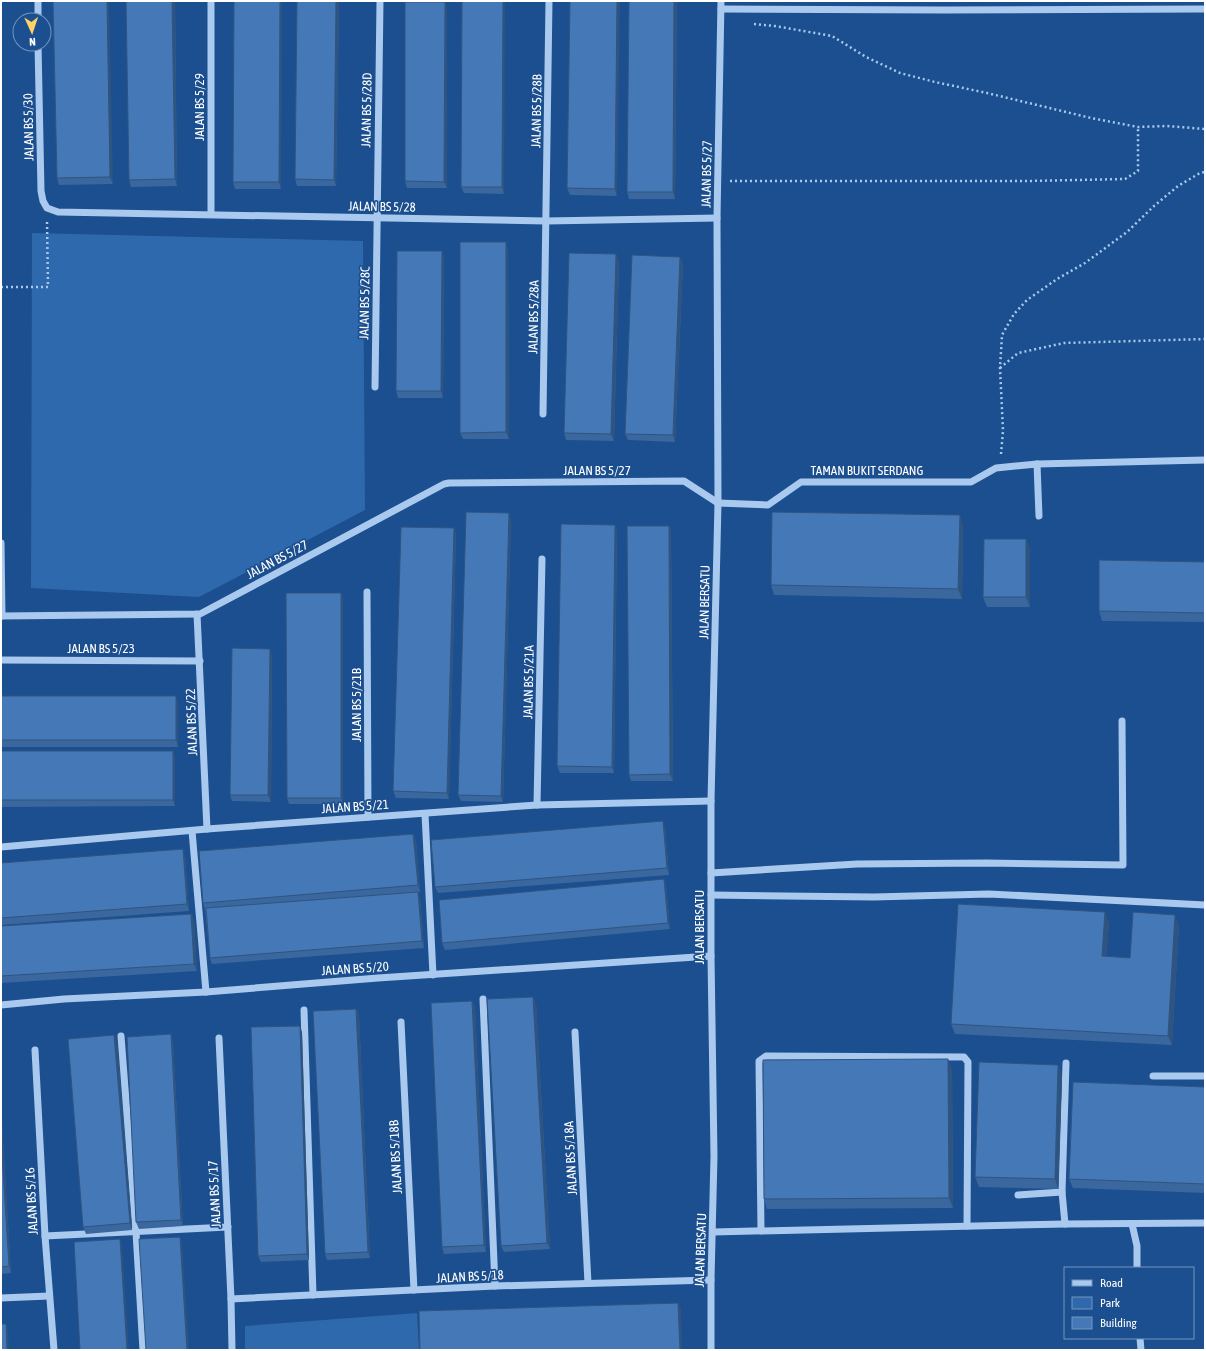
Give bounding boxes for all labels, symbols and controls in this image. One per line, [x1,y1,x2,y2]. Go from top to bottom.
north arrow [12,12,52,52]
text: N [29,36,36,48]
street label: JALAN BS 5/28D [358,72,375,148]
street label: JALAN BS 5/29 [192,73,207,141]
street label: JALAN BS 5/28B [528,73,545,148]
street label: JALAN BS 5/30 [20,93,37,161]
street label: JALAN BS 5/27 [698,140,715,208]
street label: JALAN BS 5/28 [348,198,416,215]
street label: JALAN BS 5/28C [356,266,373,340]
street label: JALAN BS 5/28A [525,279,542,354]
street label: JALAN BS 5/27 [563,463,631,478]
street label: TAMAN BUKIT SERDANG [811,463,924,478]
street label: JALAN BS 5/27 [244,537,311,582]
street label: JALAN BERSATU [696,565,713,639]
street label: JALAN BS 5/23 [67,641,135,656]
street label: JALAN BS 5/21A [520,644,537,719]
street label: JALAN BS 5/21B [349,667,364,742]
street label: JALAN BS 5/22 [183,688,200,756]
street label: JALAN BS 5/21 [321,797,389,816]
street label: JALAN BERSATU [692,890,707,964]
street label: JALAN BS 5/20 [321,959,389,978]
street label: JALAN BS 5/18B [386,1119,405,1194]
street label: JALAN BS 5/18A [561,1120,580,1195]
street label: JALAN BS 5/17 [205,1160,224,1228]
street label: JALAN BS 5/16 [22,1167,41,1235]
street label: JALAN BERSATU [692,1213,709,1287]
street label: JALAN BS 5/18 [436,1267,504,1286]
legend [1064,1267,1194,1339]
text: Road [1100,1276,1123,1290]
text: Park [1100,1296,1121,1310]
text: Building [1100,1316,1138,1330]

